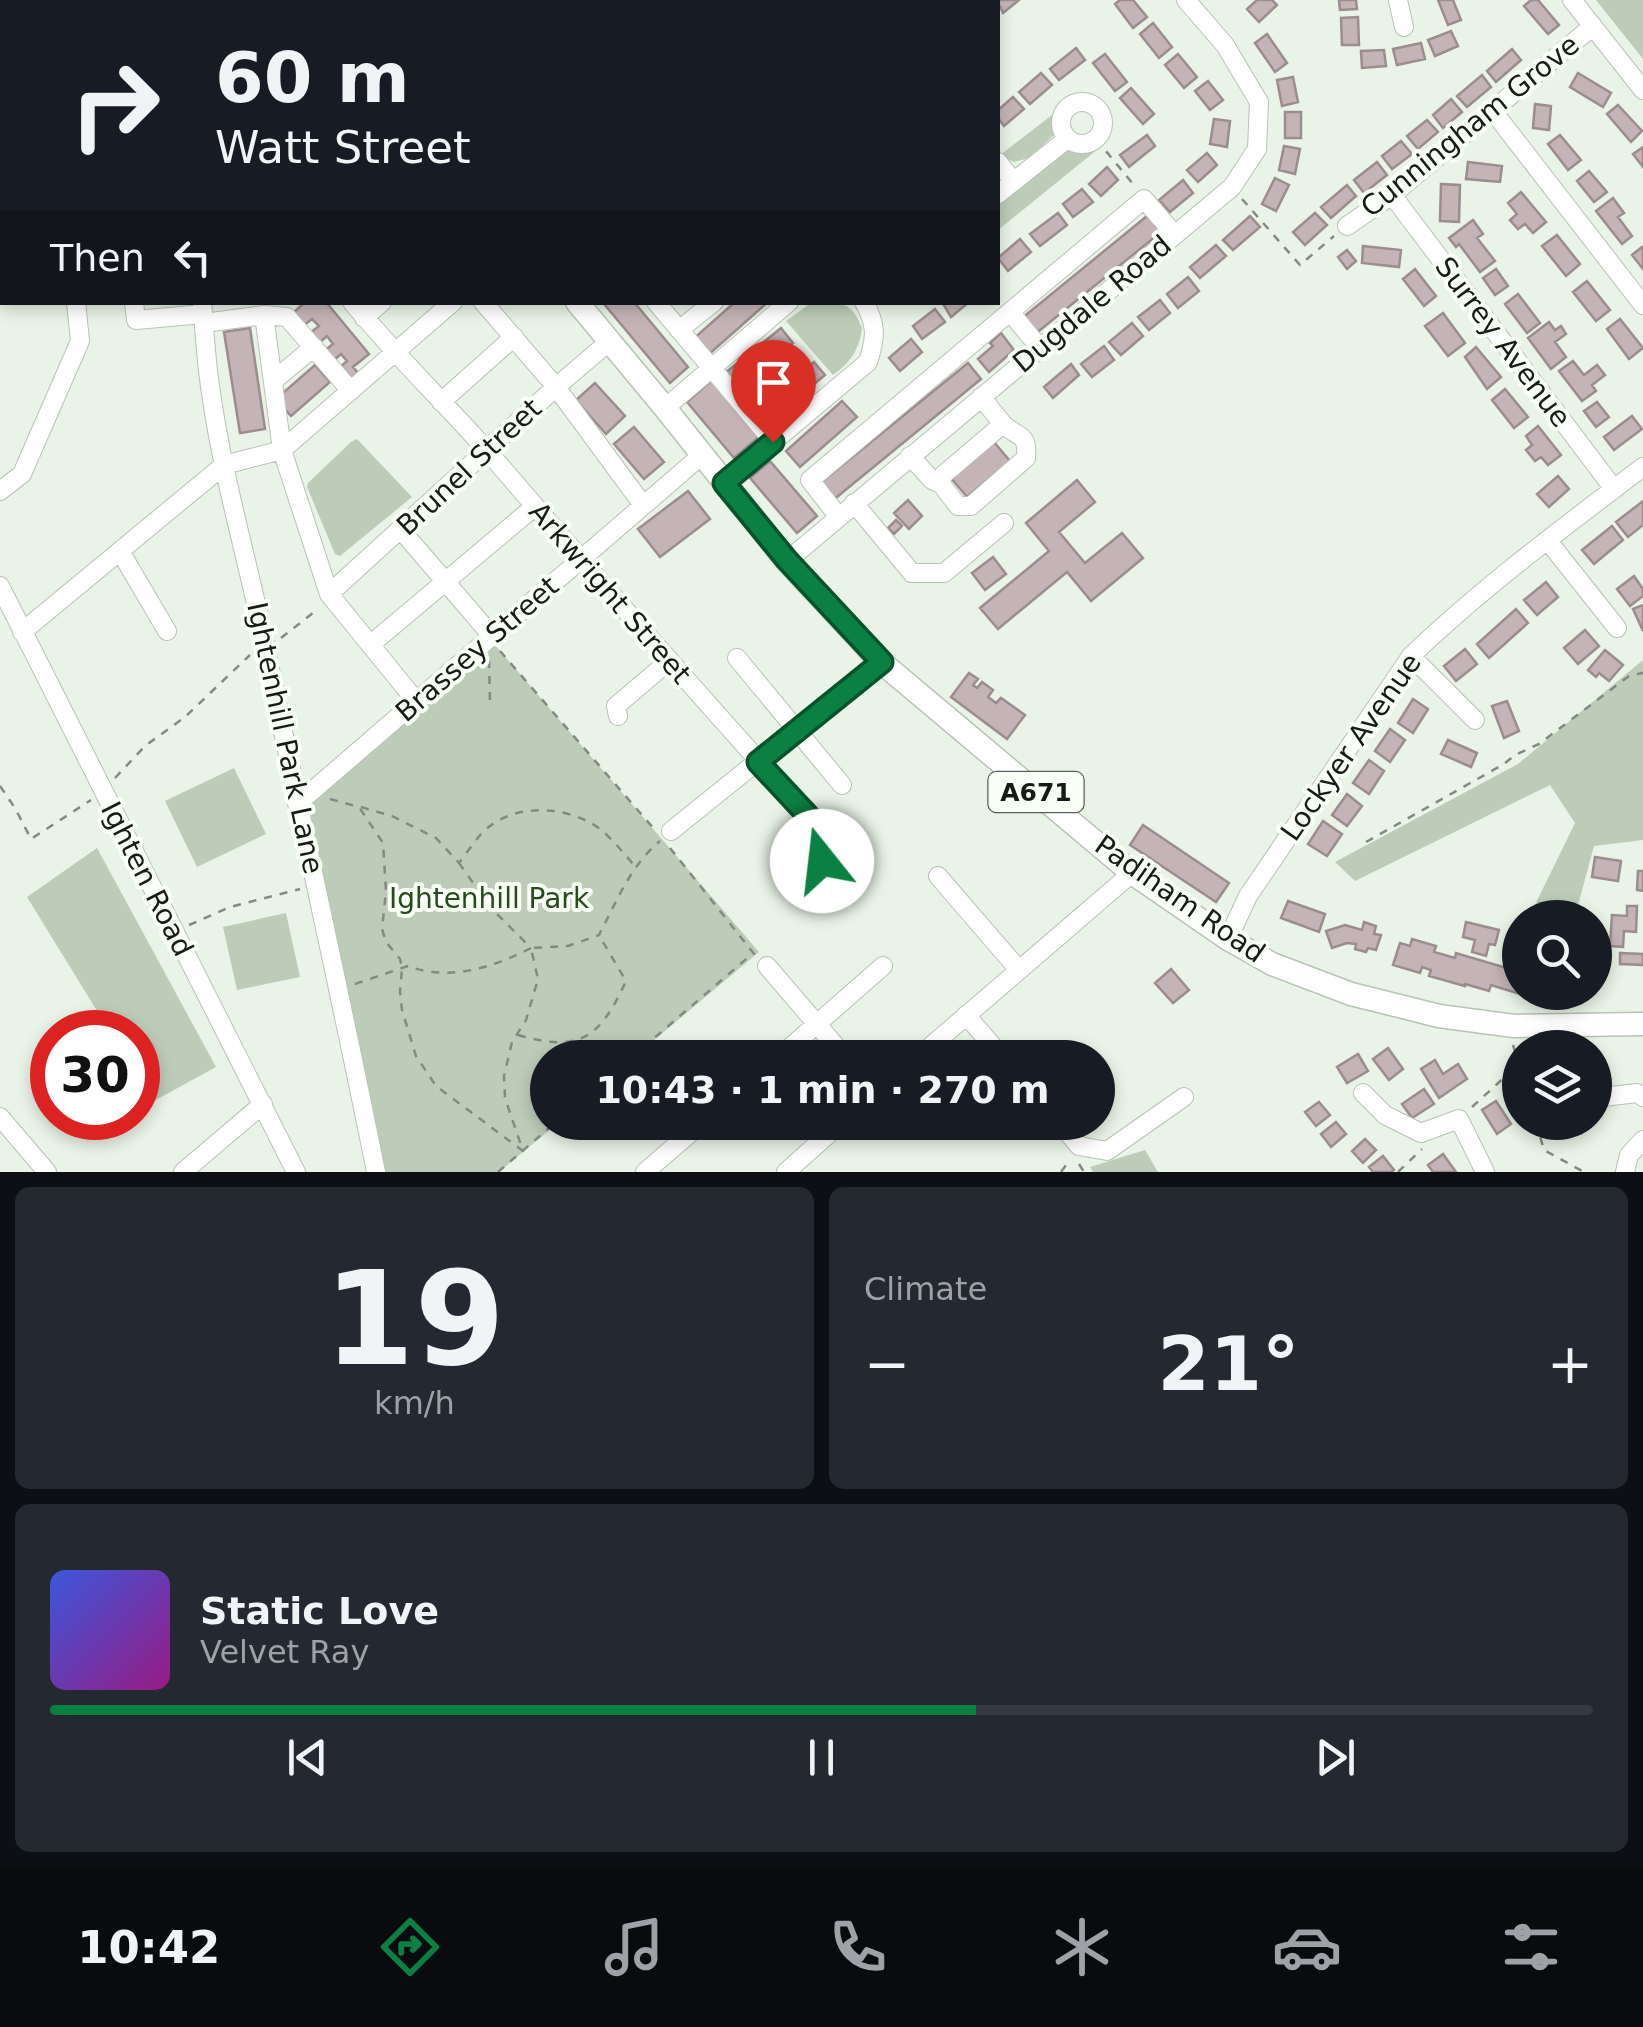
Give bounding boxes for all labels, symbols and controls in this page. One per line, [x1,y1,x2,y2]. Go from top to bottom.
street label: Cunningham Grove [1354,28,1586,224]
text: 60 m [215,37,410,119]
icon: right [50,40,180,170]
text: Watt Street [215,121,471,174]
street label: Dugdale Road [1006,228,1178,380]
icon: left [165,230,220,285]
text: Then [50,236,145,280]
street label: Surrey Avenue [1428,251,1578,433]
pin [731,340,816,443]
icon: arrive [746,355,801,410]
street label: Brunel Street [390,392,548,542]
street label: Arkwright Street [522,496,698,690]
street label: Brassey Street [389,569,565,729]
street label: Ightenhill Park Lane [240,599,330,877]
street label: Lockyer Avenue [1274,647,1428,847]
road number: A671 [988,772,1084,812]
street label: Ighten Road [94,796,200,962]
position arrow [770,809,874,913]
street label: Padiham Road [1089,828,1271,970]
park label: Ightenhill Park [389,882,590,915]
map controls [1502,900,1612,1140]
button: search [1502,900,1612,1010]
speed limit sign: 30 [30,1010,160,1140]
button: layers [1502,1030,1612,1140]
text: 10:43 · 1 min · 270 m [595,1068,1050,1112]
text: 19 [324,1243,505,1395]
text: Climate [864,1270,987,1308]
text: 21° [1158,1320,1299,1408]
text: − [864,1332,910,1396]
text: + [1547,1332,1593,1396]
text: km/h [374,1384,455,1422]
text: Static Love [200,1589,439,1633]
text: Velvet Ray [200,1633,369,1671]
icon: previous [280,1730,335,1785]
icon: pause [794,1730,849,1785]
icon: next [1308,1730,1363,1785]
icon: directions [375,1912,445,1982]
icon: music [599,1912,669,1982]
icon: phone [823,1912,893,1982]
icon: climate [1047,1912,1117,1982]
icon: car [1272,1912,1342,1982]
icon: filters [1496,1912,1566,1982]
text: 10:42 [77,1921,220,1974]

